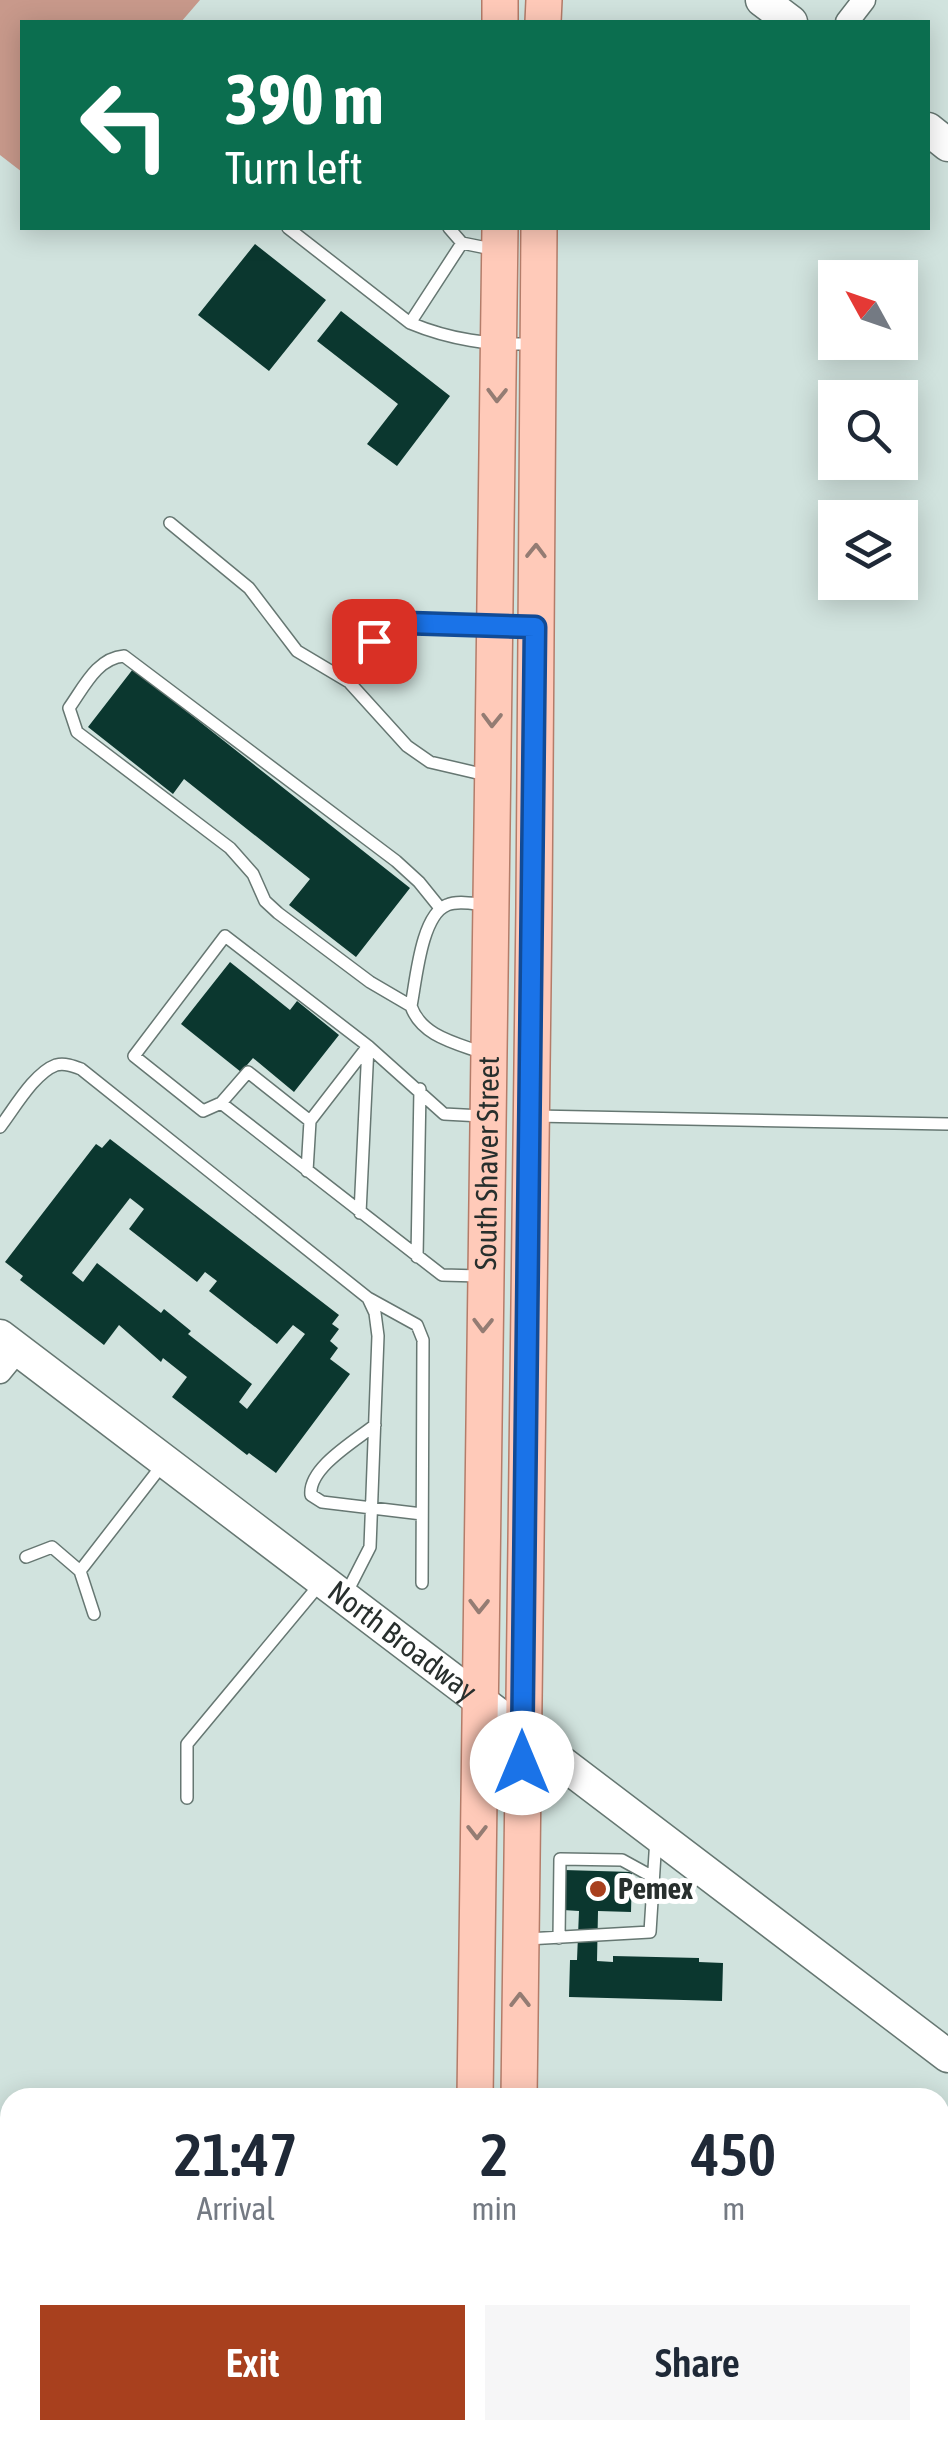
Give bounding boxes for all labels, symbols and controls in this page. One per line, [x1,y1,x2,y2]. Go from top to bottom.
text: 390 m [225,59,384,139]
icon: left [60,60,190,190]
text: Turn left [225,142,363,194]
north arrow [818,260,918,360]
map controls [818,260,918,600]
button: search [818,380,918,480]
one-way arrow [487,387,508,403]
button: layers [818,500,918,600]
one-way arrow [525,542,546,558]
pin [332,599,417,684]
icon: arrive [347,614,402,669]
one-way arrow [482,712,503,728]
street label: South Shaver Street [468,1056,505,1270]
one-way arrow [472,1318,494,1333]
street label: North Broadway [322,1574,484,1708]
one-way arrow [468,1598,490,1614]
position arrow [470,1711,574,1815]
one-way arrow [466,1826,488,1841]
place label: Pemex [618,1871,693,1905]
marker: Pemex [587,1878,609,1900]
one-way arrow [510,1992,531,2008]
text: 21:47 [174,2120,297,2189]
text: 2 [480,2120,509,2189]
text: 450 [691,2120,776,2189]
text: Arrival [197,2190,275,2227]
text: min [471,2190,517,2227]
text: m [722,2190,745,2227]
button: Exit [40,2305,465,2420]
button: Share [485,2305,910,2420]

